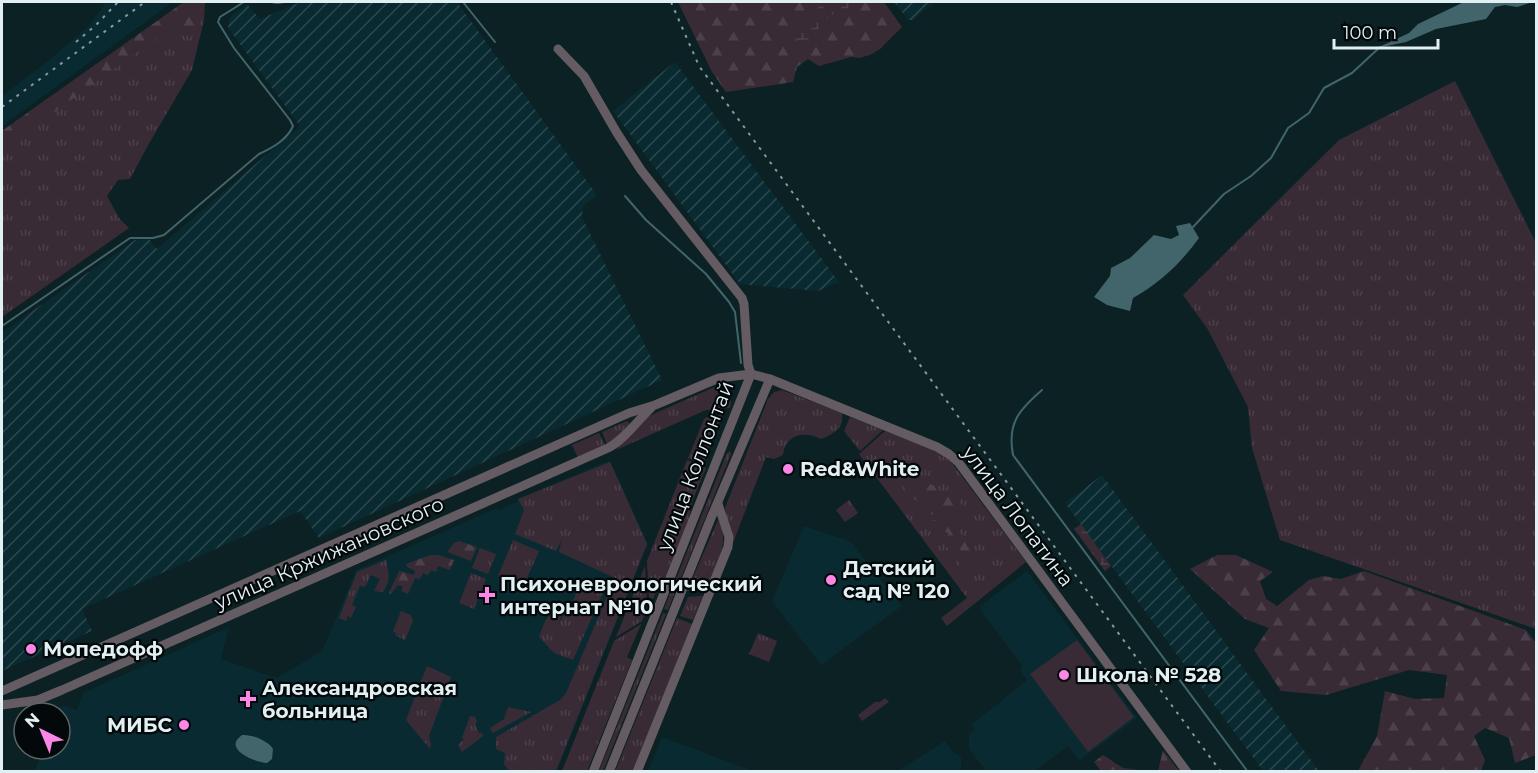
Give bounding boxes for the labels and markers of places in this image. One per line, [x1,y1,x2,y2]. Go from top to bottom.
place label: Red&White [800,457,919,481]
marker: Red&White [781,462,795,476]
place label: Детский сад № 120 [843,556,950,603]
place label: Психоневрологический интернат №10 [500,572,762,619]
marker: Детский сад № 120 [824,573,838,587]
marker: Психоневрологический интернат №10 [478,586,496,604]
place label: Мопедофф [43,637,163,661]
marker: Мопедофф [24,642,38,656]
place label: Школа № 528 [1076,663,1221,687]
marker: Школа № 528 [1057,668,1071,682]
place label: Александровская больница [262,676,457,723]
marker: Александровская больница [239,690,257,708]
place label: МИБС [107,713,172,737]
marker: МИБС [177,718,191,732]

